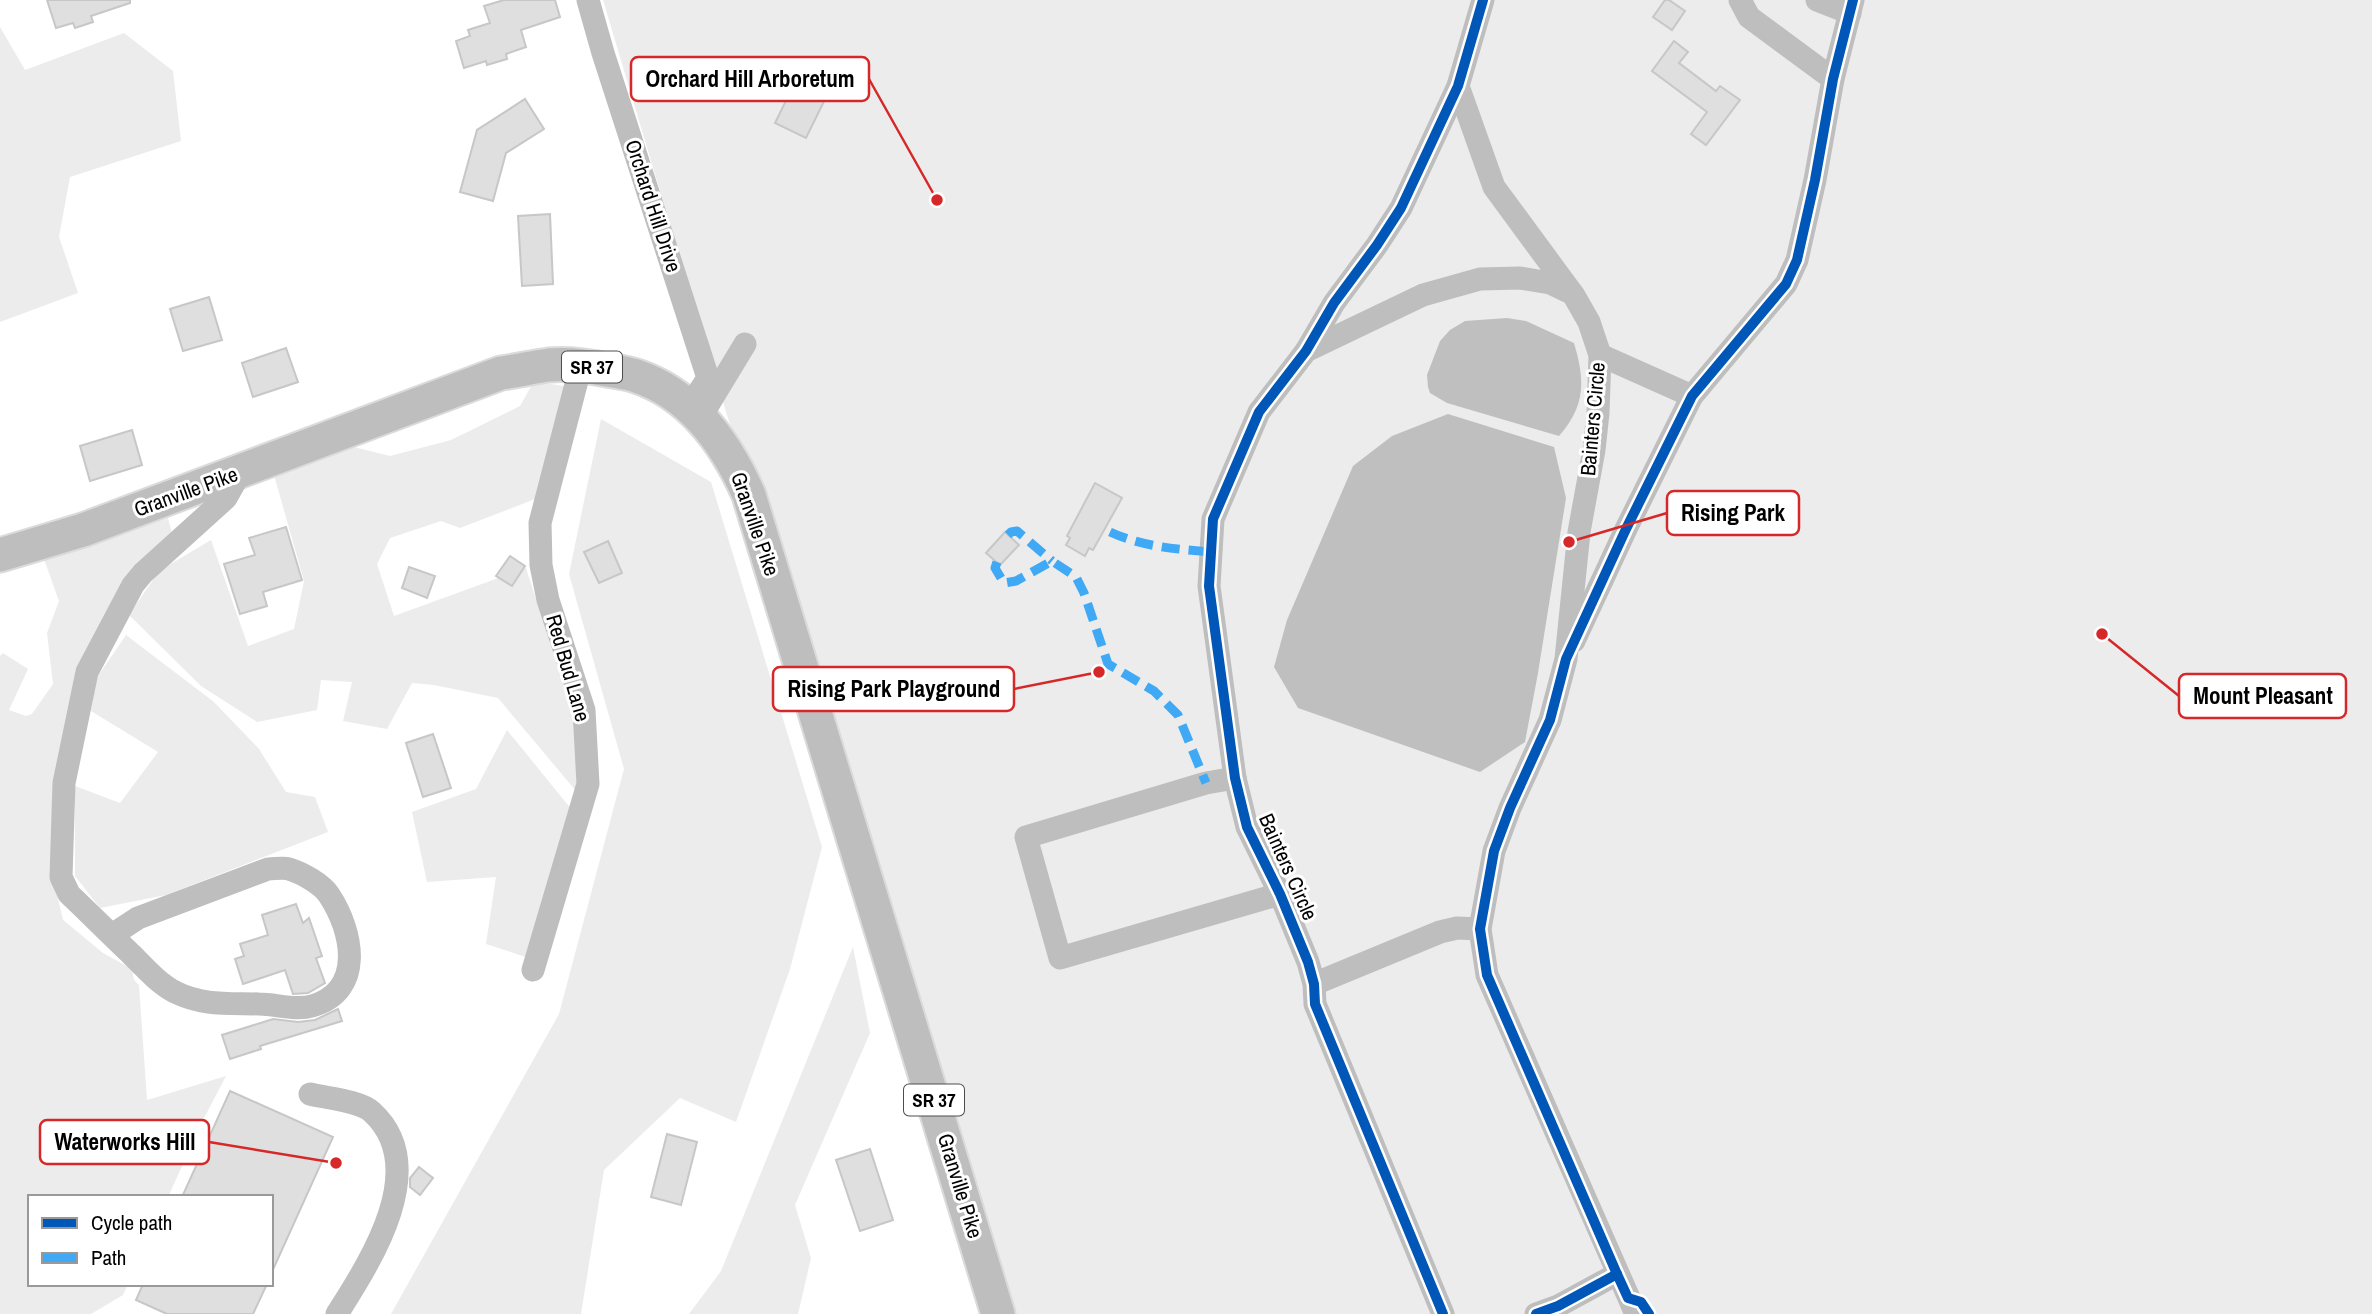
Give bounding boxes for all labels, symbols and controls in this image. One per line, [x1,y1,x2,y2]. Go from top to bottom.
callout: Orchard Hill Arboretum [631,57,869,101]
text: Orchard Hill Arboretum [646,63,854,94]
street label: Orchard Hill Drive [618,136,689,276]
road number: SR 37 [562,352,622,382]
street label: Bainters Circle [1573,361,1612,477]
street label: Granville Pike [130,459,242,524]
street label: Granville Pike [724,468,787,580]
callout: Rising Park [1667,491,1799,535]
text: Rising Park [1681,497,1785,528]
street label: Red Bud Lane [539,611,598,725]
callout: Rising Park Playground [773,667,1014,711]
text: Rising Park Playground [788,673,1000,704]
callout: Mount Pleasant [2179,674,2346,718]
text: Mount Pleasant [2193,680,2333,711]
street label: Bainters Circle [1252,809,1325,925]
road number: SR 37 [904,1084,964,1116]
callout: Waterworks Hill [40,1120,209,1164]
text: Waterworks Hill [55,1126,195,1157]
street label: Granville Pike [931,1130,990,1242]
legend [28,1195,273,1286]
text: Cycle path [91,1208,172,1237]
text: Path [91,1243,126,1272]

